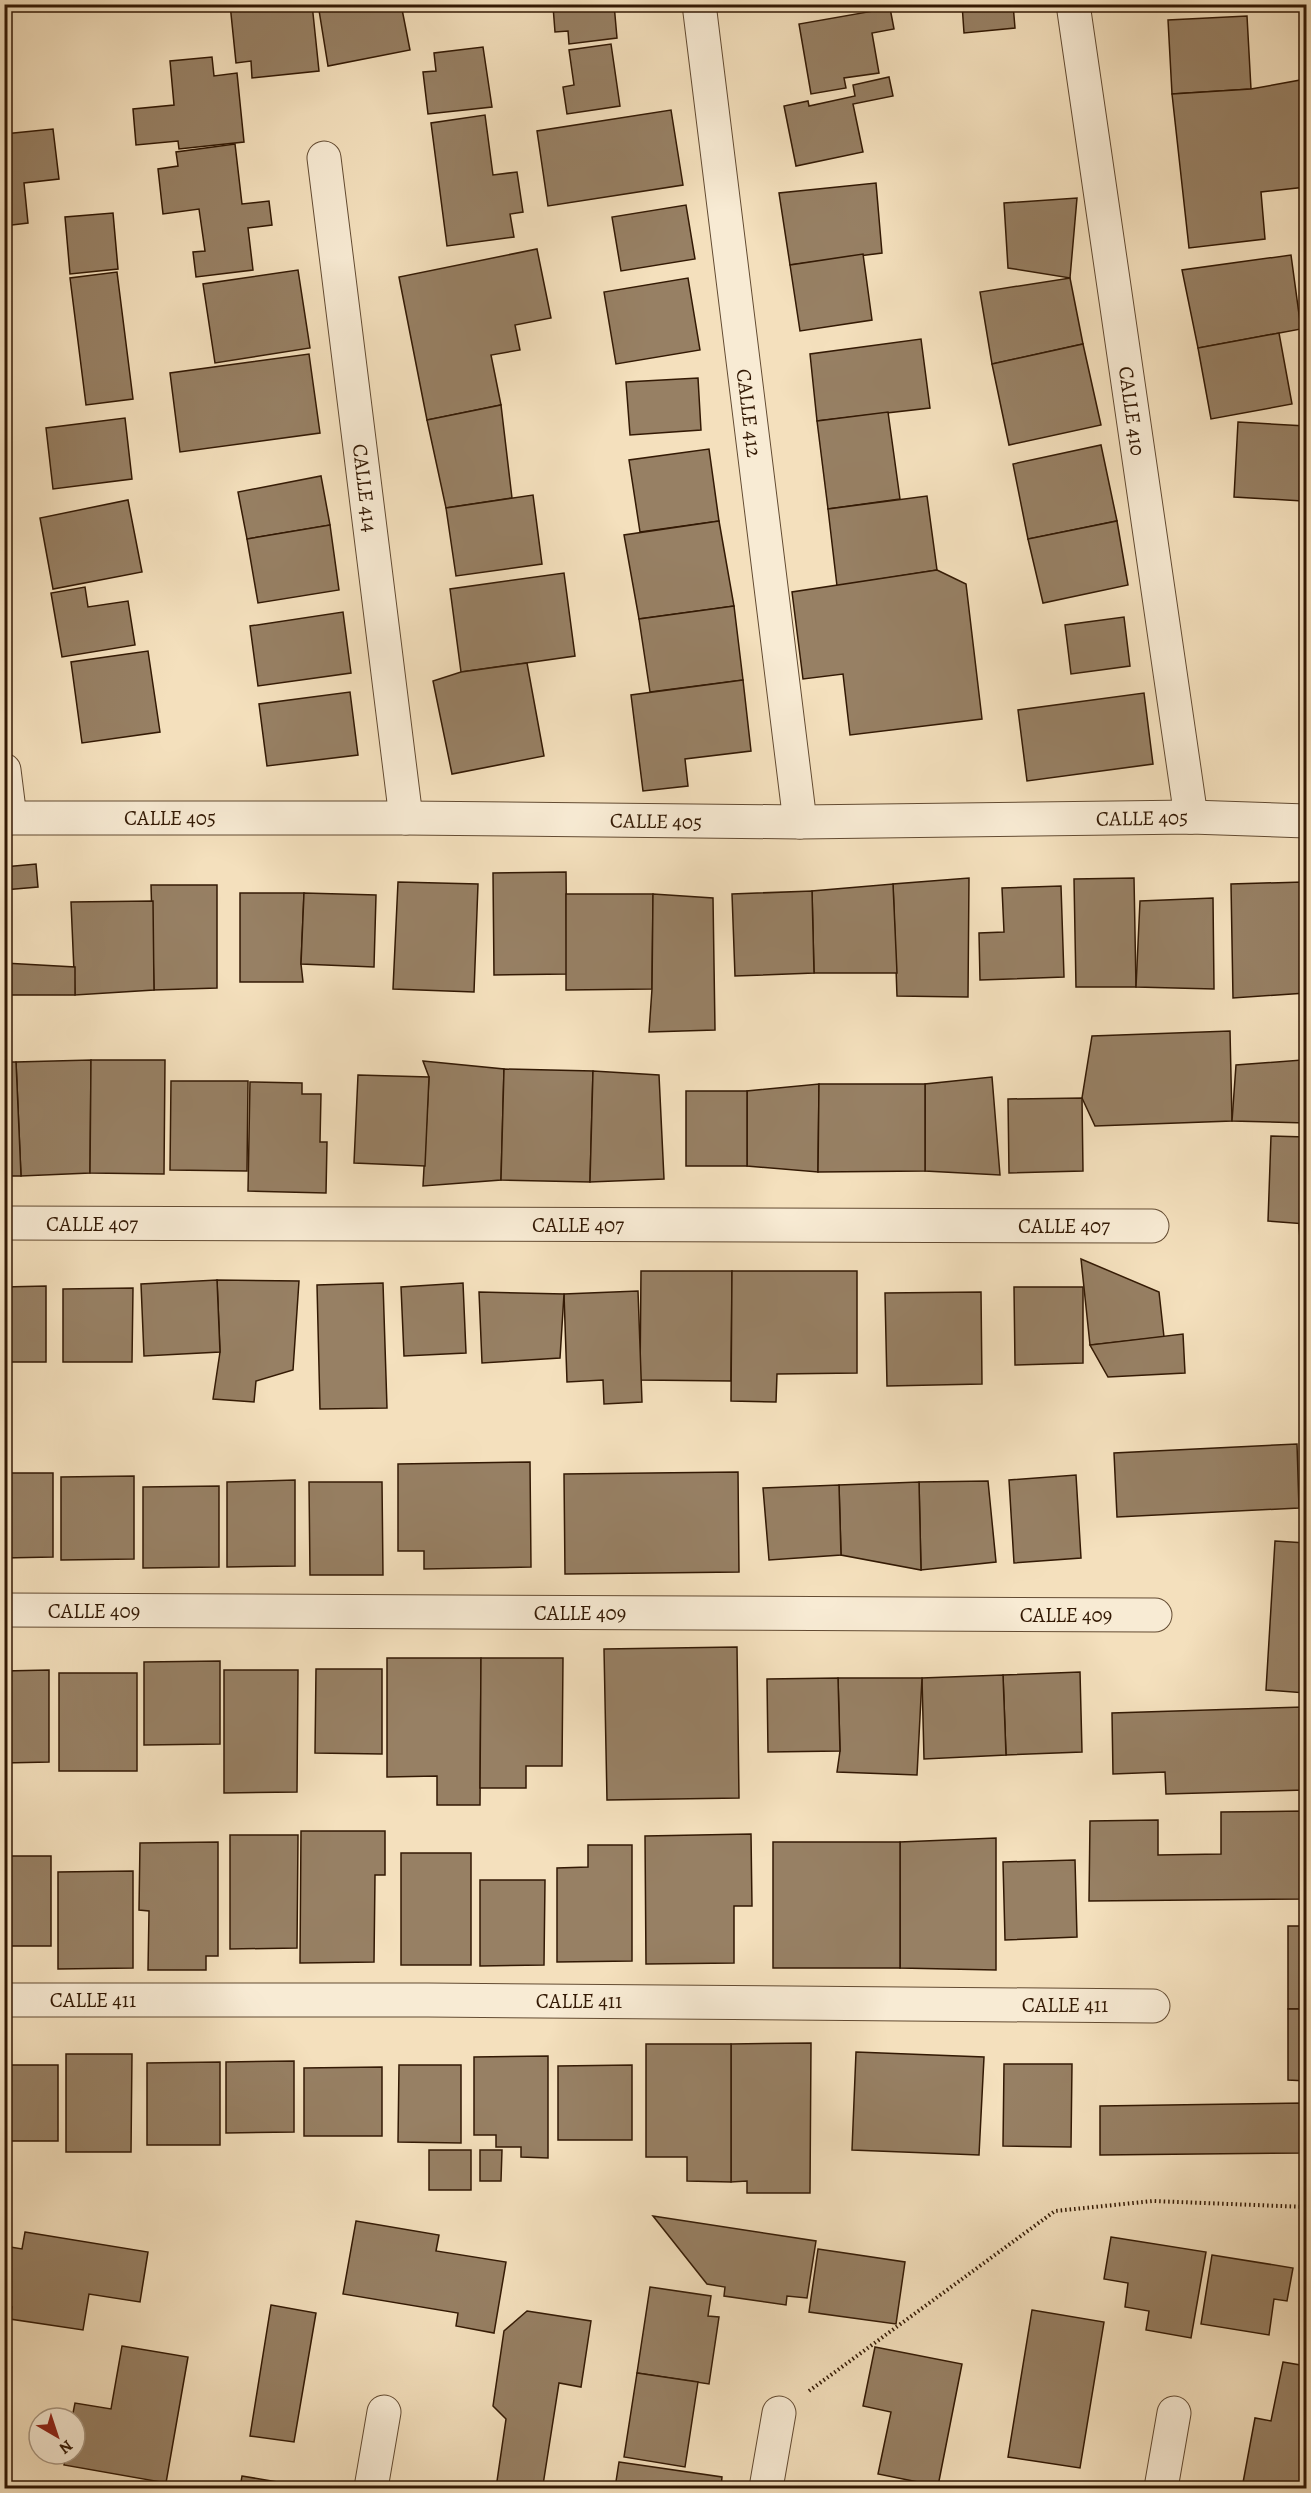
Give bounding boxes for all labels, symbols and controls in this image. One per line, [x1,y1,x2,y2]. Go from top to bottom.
street label: CALLE 410 [1112,364,1152,458]
street label: CALLE 412 [730,367,768,459]
street label: CALLE 414 [346,442,384,534]
street label: CALLE 405 [1096,803,1188,833]
street label: CALLE 405 [124,804,216,832]
street label: CALLE 405 [610,806,702,836]
street label: CALLE 407 [46,1210,138,1238]
street label: CALLE 407 [532,1211,624,1239]
street label: CALLE 407 [1018,1212,1110,1240]
street label: CALLE 409 [48,1597,140,1625]
street label: CALLE 409 [534,1599,626,1627]
street label: CALLE 409 [1020,1601,1112,1629]
street label: CALLE 411 [50,1986,136,2014]
street label: CALLE 411 [536,1987,622,2015]
street label: CALLE 411 [1022,1991,1108,2019]
north arrow [27,2406,87,2466]
text: N [54,2435,77,2459]

